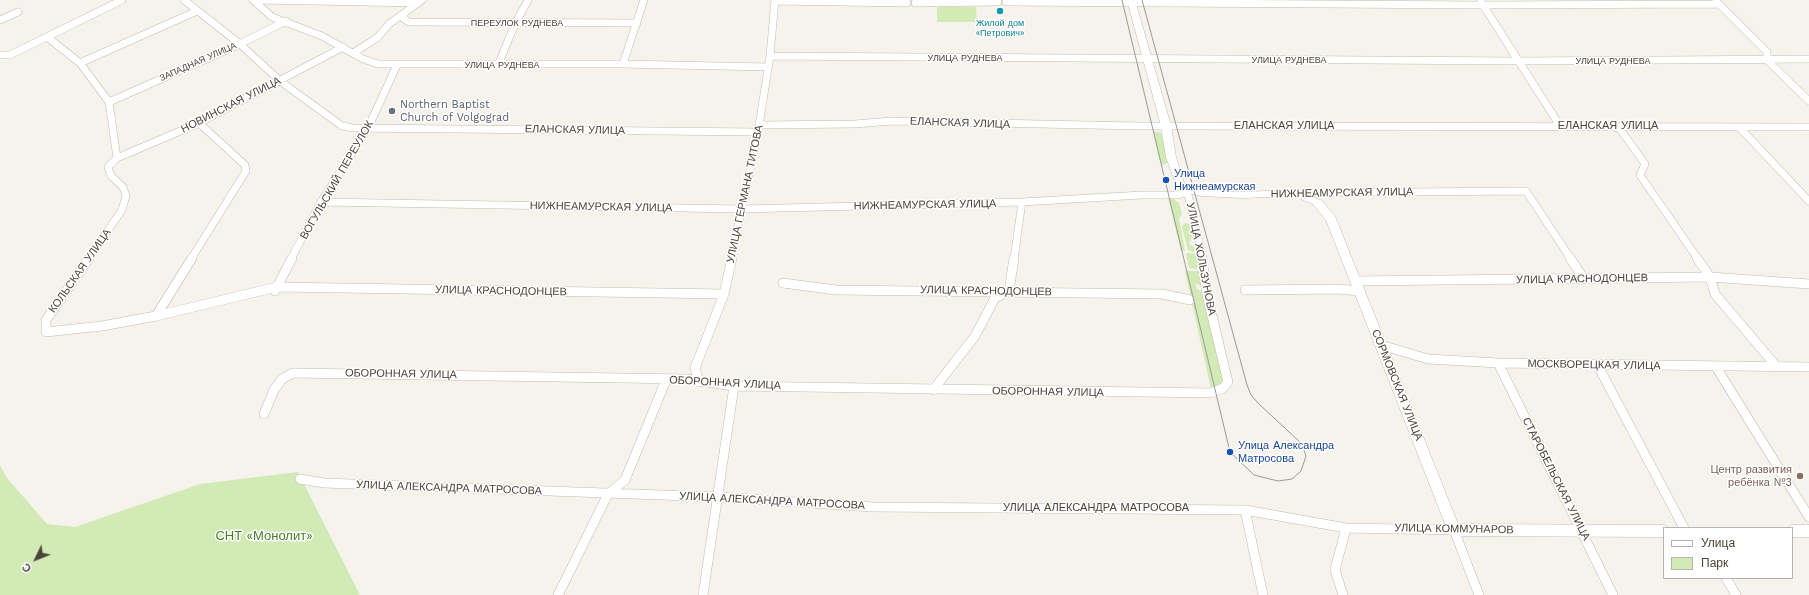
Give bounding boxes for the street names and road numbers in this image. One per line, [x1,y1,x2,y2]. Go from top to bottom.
street label: ПЕРЕУЛОК РУДНЕВА [471,18,563,28]
street label: ЗАПАДНАЯ УЛИЦА [158,40,238,84]
street label: УЛИЦА РУДНЕВА [928,53,1002,63]
street label: УЛИЦА РУДНЕВА [1252,55,1326,65]
street label: УЛИЦА РУДНЕВА [1576,56,1650,66]
street label: УЛИЦА РУДНЕВА [465,60,539,70]
street label: НОВИНСКАЯ УЛИЦА [179,74,283,136]
street label: ЕЛАНСКАЯ УЛИЦА [910,115,1010,131]
street label: ВОГУЛЬСКИЙ ПЕРЕУЛОК [298,118,376,242]
street label: ЕЛАНСКАЯ УЛИЦА [1234,119,1334,133]
street label: ЕЛАНСКАЯ УЛИЦА [1558,119,1658,133]
street label: ЕЛАНСКАЯ УЛИЦА [525,123,625,137]
street label: УЛИЦА ГЕРМАНА ТИТОВА [724,124,766,264]
street label: НИЖНЕАМУРСКАЯ УЛИЦА [1271,185,1413,201]
street label: НИЖНЕАМУРСКАЯ УЛИЦА [854,197,996,213]
street label: НИЖНЕАМУРСКАЯ УЛИЦА [530,199,672,215]
street label: УЛИЦА ХОЛЬЗУНОВА [1184,201,1218,317]
street label: КОЛЬСКАЯ УЛИЦА [46,226,114,316]
street label: УЛИЦА КРАСНОДОНЦЕВ [1516,271,1648,287]
street label: УЛИЦА КРАСНОДОНЦЕВ [435,283,567,299]
street label: УЛИЦА КРАСНОДОНЦЕВ [920,283,1052,299]
street label: СОРМОВСКАЯ УЛИЦА [1369,327,1425,443]
street label: МОСКВОРЕЦКАЯ УЛИЦА [1527,357,1661,373]
street label: ОБОРОННАЯ УЛИЦА [345,366,457,382]
street label: ОБОРОННАЯ УЛИЦА [669,373,781,393]
street label: ОБОРОННАЯ УЛИЦА [992,384,1104,400]
street label: СТАРОБЕЛЬСКАЯ УЛИЦА [1519,415,1593,543]
street label: УЛИЦА АЛЕКСАНДРА МАТРОСОВА [356,478,542,498]
street label: УЛИЦА АЛЕКСАНДРА МАТРОСОВА [679,490,865,512]
street label: УЛИЦА АЛЕКСАНДРА МАТРОСОВА [1003,501,1189,515]
street label: УЛИЦА КОММУНАРОВ [1394,521,1514,537]

